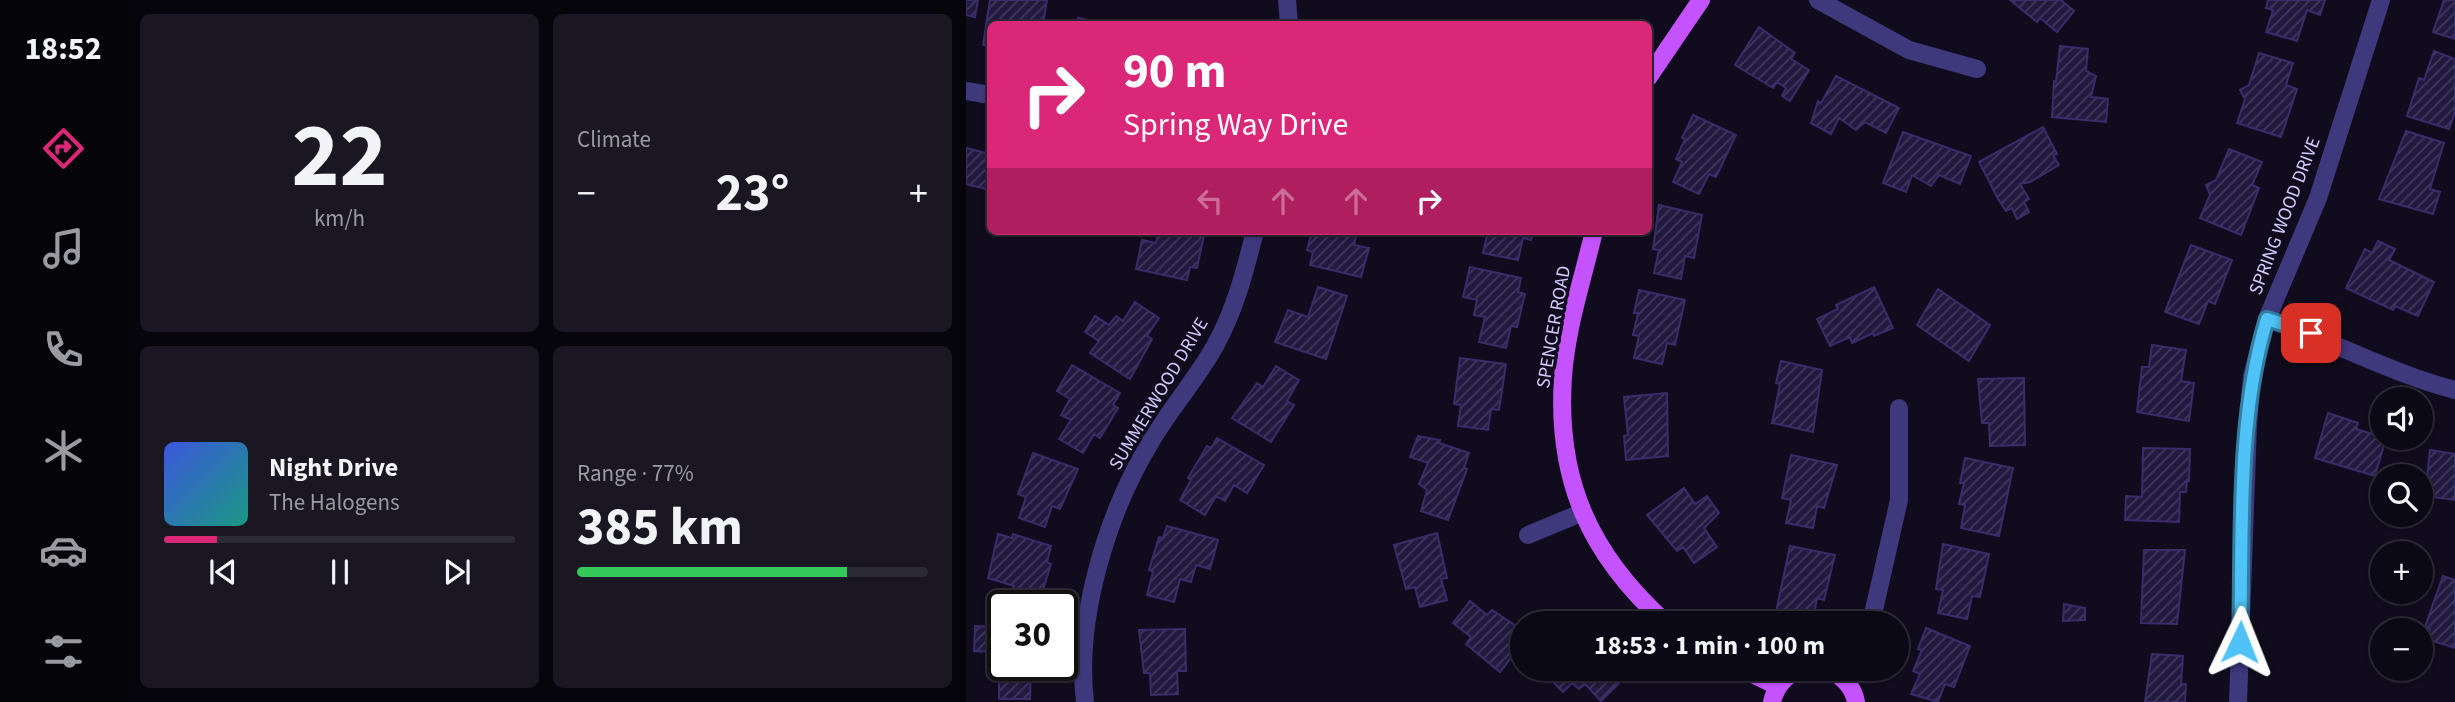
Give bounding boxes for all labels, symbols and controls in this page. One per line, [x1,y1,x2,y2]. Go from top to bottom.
text: 18:52 [24,26,102,72]
text: 90 m [1123,37,1227,107]
icon: right [1008,49,1099,140]
text: 22 [291,92,388,221]
text: Spring Way Drive [1123,102,1348,148]
text: Climate [577,123,651,156]
icon: directions [39,124,88,173]
street label: SPRING WOOD DRIVE [2242,133,2328,299]
text: 23° [716,157,789,231]
text: − [577,167,596,221]
text: + [909,167,928,221]
icon: left [1191,182,1229,220]
icon: ahead [1264,182,1302,220]
icon: ahead [1337,182,1375,220]
icon: right [1410,182,1448,220]
text: km/h [314,202,365,235]
icon: music [39,224,88,273]
street label: SPENCER ROAD [1530,264,1578,390]
pin [2281,303,2341,363]
street label: SUMMERWOOD DRIVE [1103,313,1215,475]
icon: arrive [2292,314,2330,352]
icon: phone [39,325,88,374]
map controls [2370,387,2433,681]
button: sound [2370,387,2433,450]
icon: climate [39,426,88,475]
text: Night Drive [269,449,398,486]
text: Range · 77% [577,457,694,490]
button: search [2370,464,2433,527]
text: The Halogens [269,486,400,519]
text: 385 km [577,491,743,565]
icon: car [39,526,88,575]
button: + [2370,541,2433,604]
icon: previous [204,553,242,591]
icon: pause [321,553,359,591]
icon: next [438,553,476,591]
speed limit sign: 30 [987,590,1078,681]
position arrow [2203,605,2277,679]
button: − [2370,618,2433,681]
icon: filters [39,627,88,676]
text: 18:53 · 1 min · 100 m [1594,627,1825,664]

